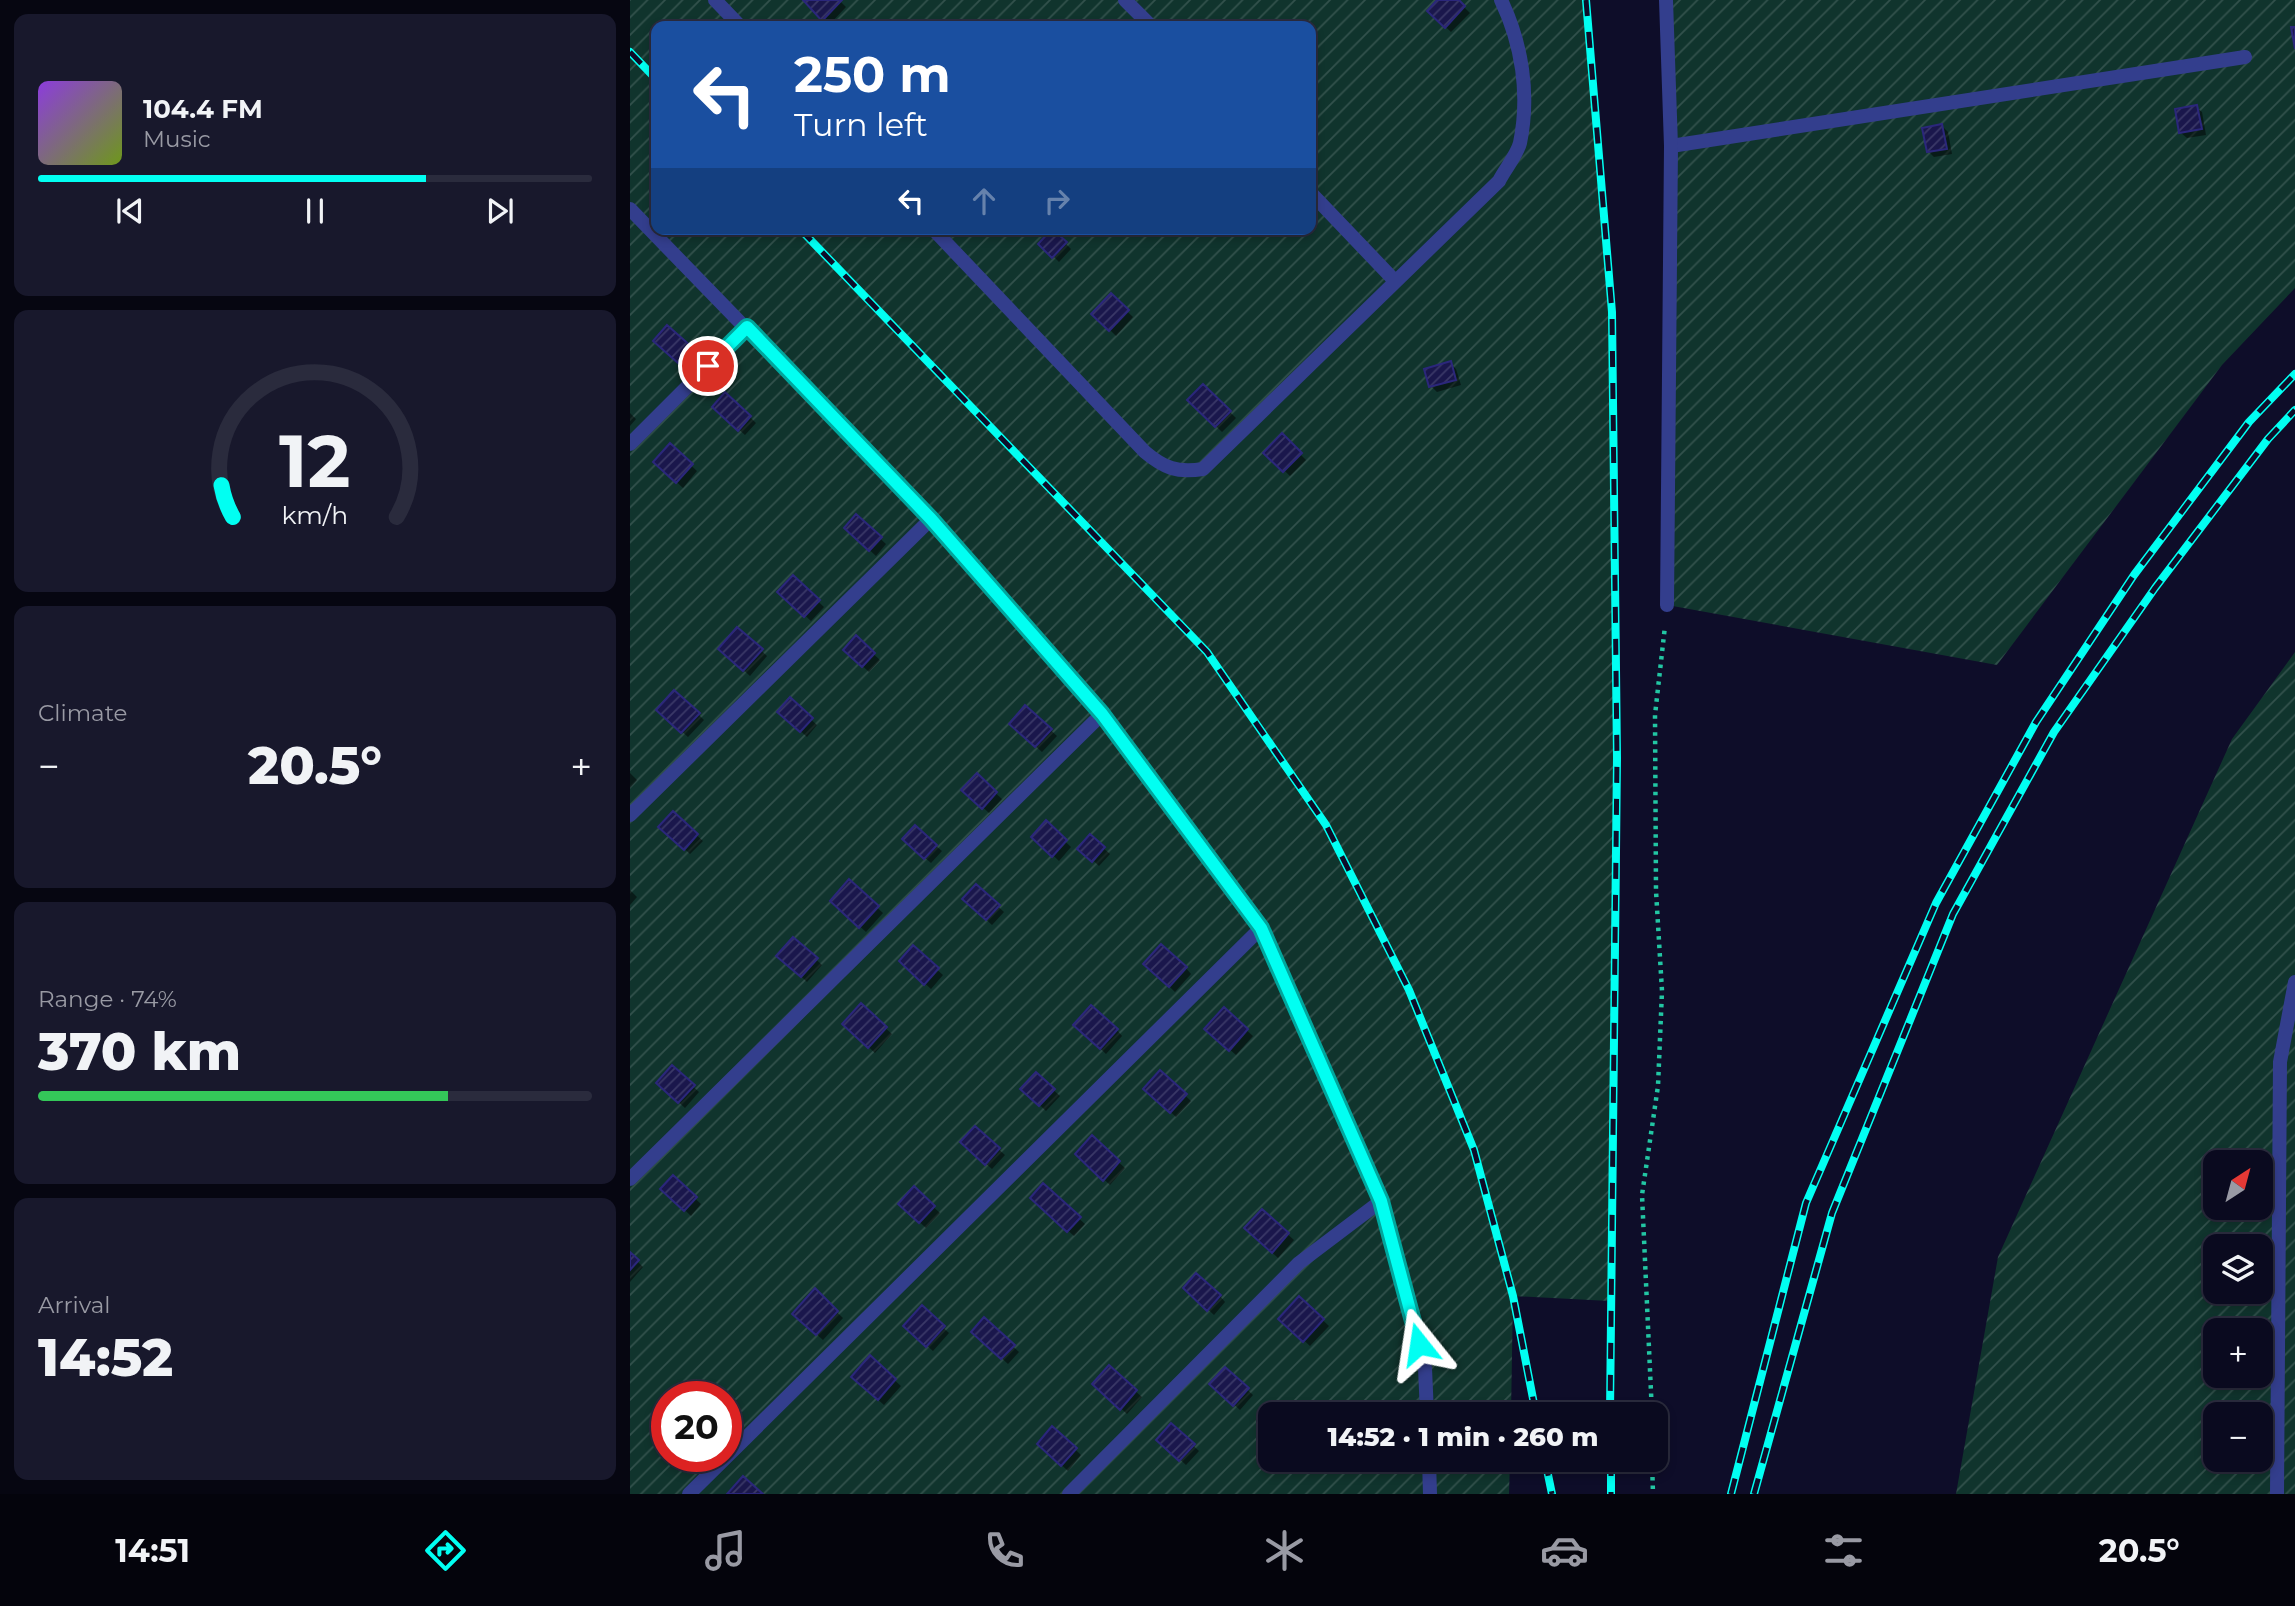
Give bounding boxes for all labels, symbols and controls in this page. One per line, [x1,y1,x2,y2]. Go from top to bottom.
text: 250 m [794,45,951,104]
icon: left [679,49,770,140]
text: 104.4 FM [143,93,263,125]
text: Turn left [794,105,928,144]
text: Music [143,125,211,153]
icon: left [892,182,930,220]
icon: ahead [965,182,1003,220]
icon: right [1038,182,1076,220]
icon: previous [111,192,149,230]
icon: pause [296,192,334,230]
icon: next [481,192,519,230]
pin [678,336,738,396]
icon: arrive [689,347,727,385]
text: 12 [279,417,351,505]
text: km/h [282,500,348,530]
text: Climate [38,699,127,727]
text: 20.5° [248,734,382,797]
text: − [38,743,60,790]
text: + [570,743,592,790]
text: Range · 74% [38,985,177,1013]
text: 370 km [38,1020,241,1083]
north arrow [2203,1150,2273,1220]
map controls [2203,1150,2273,1472]
button: layers [2203,1234,2273,1304]
text: Arrival [38,1291,111,1319]
position arrow [1382,1307,1456,1381]
button: + [2203,1318,2273,1388]
text: 14:52 [38,1326,173,1389]
speed limit sign: 20 [651,1381,742,1472]
button: − [2203,1402,2273,1472]
text: 14:52 · 1 min · 260 m [1327,1421,1599,1453]
icon: directions [421,1526,470,1575]
icon: music [701,1526,750,1575]
icon: phone [980,1526,1029,1575]
icon: climate [1260,1526,1309,1575]
icon: car [1540,1526,1589,1575]
icon: filters [1819,1526,1868,1575]
text: 14:51 [115,1531,190,1570]
text: 20.5° [2099,1531,2180,1570]

